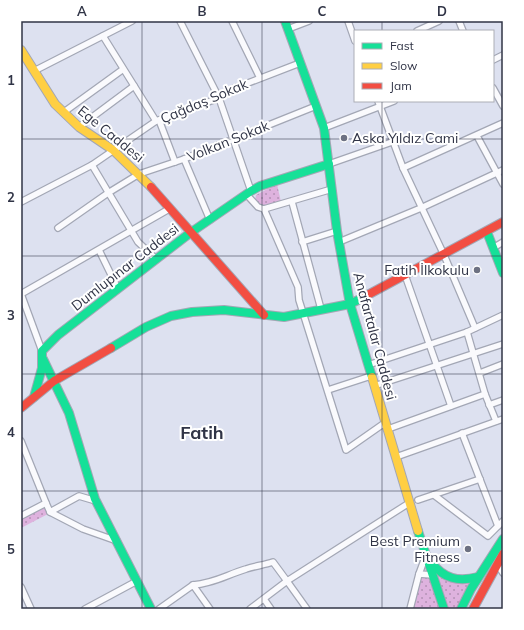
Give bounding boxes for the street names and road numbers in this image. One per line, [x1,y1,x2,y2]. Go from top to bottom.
street label: Çağdaş Sokak [158,74,251,127]
street label: Ege Caddesi [74,102,148,166]
street label: Volkan Sokak [184,116,273,166]
street label: Dumlupınar Caddesi [68,219,182,315]
street label: Anafartalar Caddesi [349,270,401,402]

